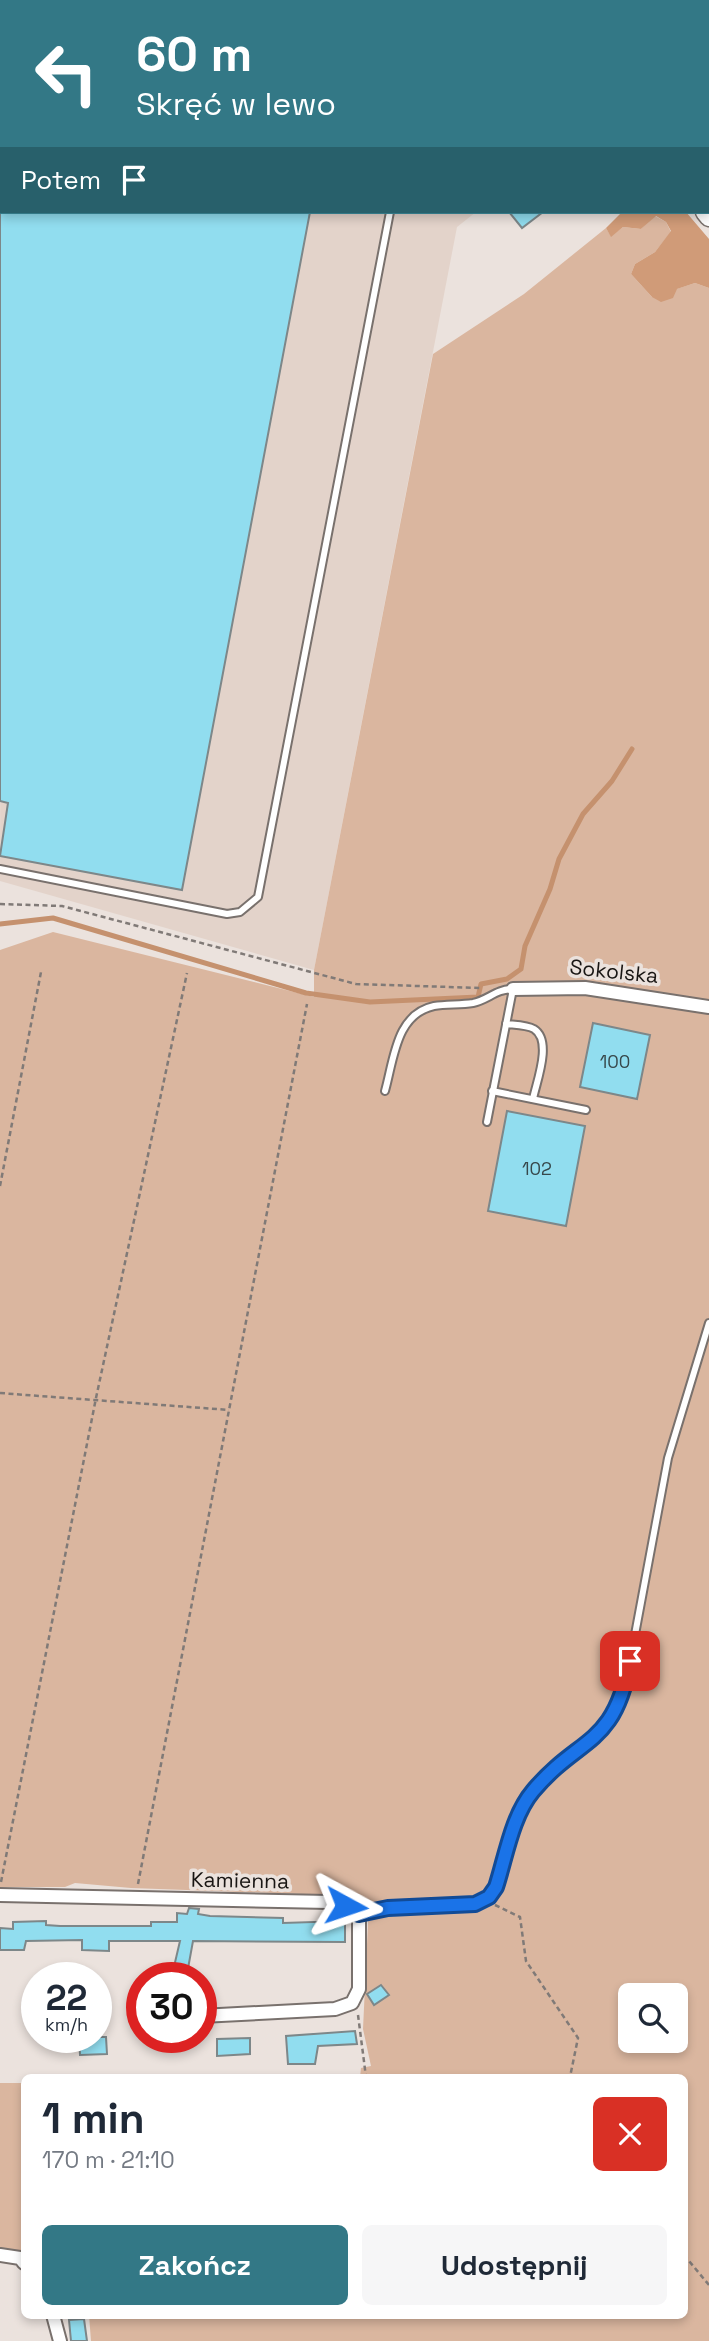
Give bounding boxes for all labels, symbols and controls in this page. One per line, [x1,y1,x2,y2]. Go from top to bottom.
text: 60 m [136,23,252,85]
icon: left [21,28,112,119]
text: Skręć w lewo [136,84,336,124]
icon: arrive [115,161,153,199]
text: Potem [21,163,101,197]
street label: Sokolska [568,953,660,989]
house number: 100 [600,1050,630,1073]
house number: 102 [522,1157,552,1180]
pin [600,1631,660,1691]
icon: arrive [611,1642,649,1680]
street label: Kamienna [191,1866,289,1894]
position arrow [309,1869,383,1943]
speed limit sign: 30 [126,1962,217,2053]
text: 22 [46,1976,87,2020]
map controls [618,1983,688,2053]
button: search [618,1983,688,2053]
text: km/h [45,2013,88,2036]
text: 1 min [42,2092,145,2145]
button: close [593,2097,667,2171]
text: 170 m · 21:10 [42,2145,175,2175]
button: Zakończ [42,2225,348,2305]
button: Udostępnij [362,2225,667,2305]

